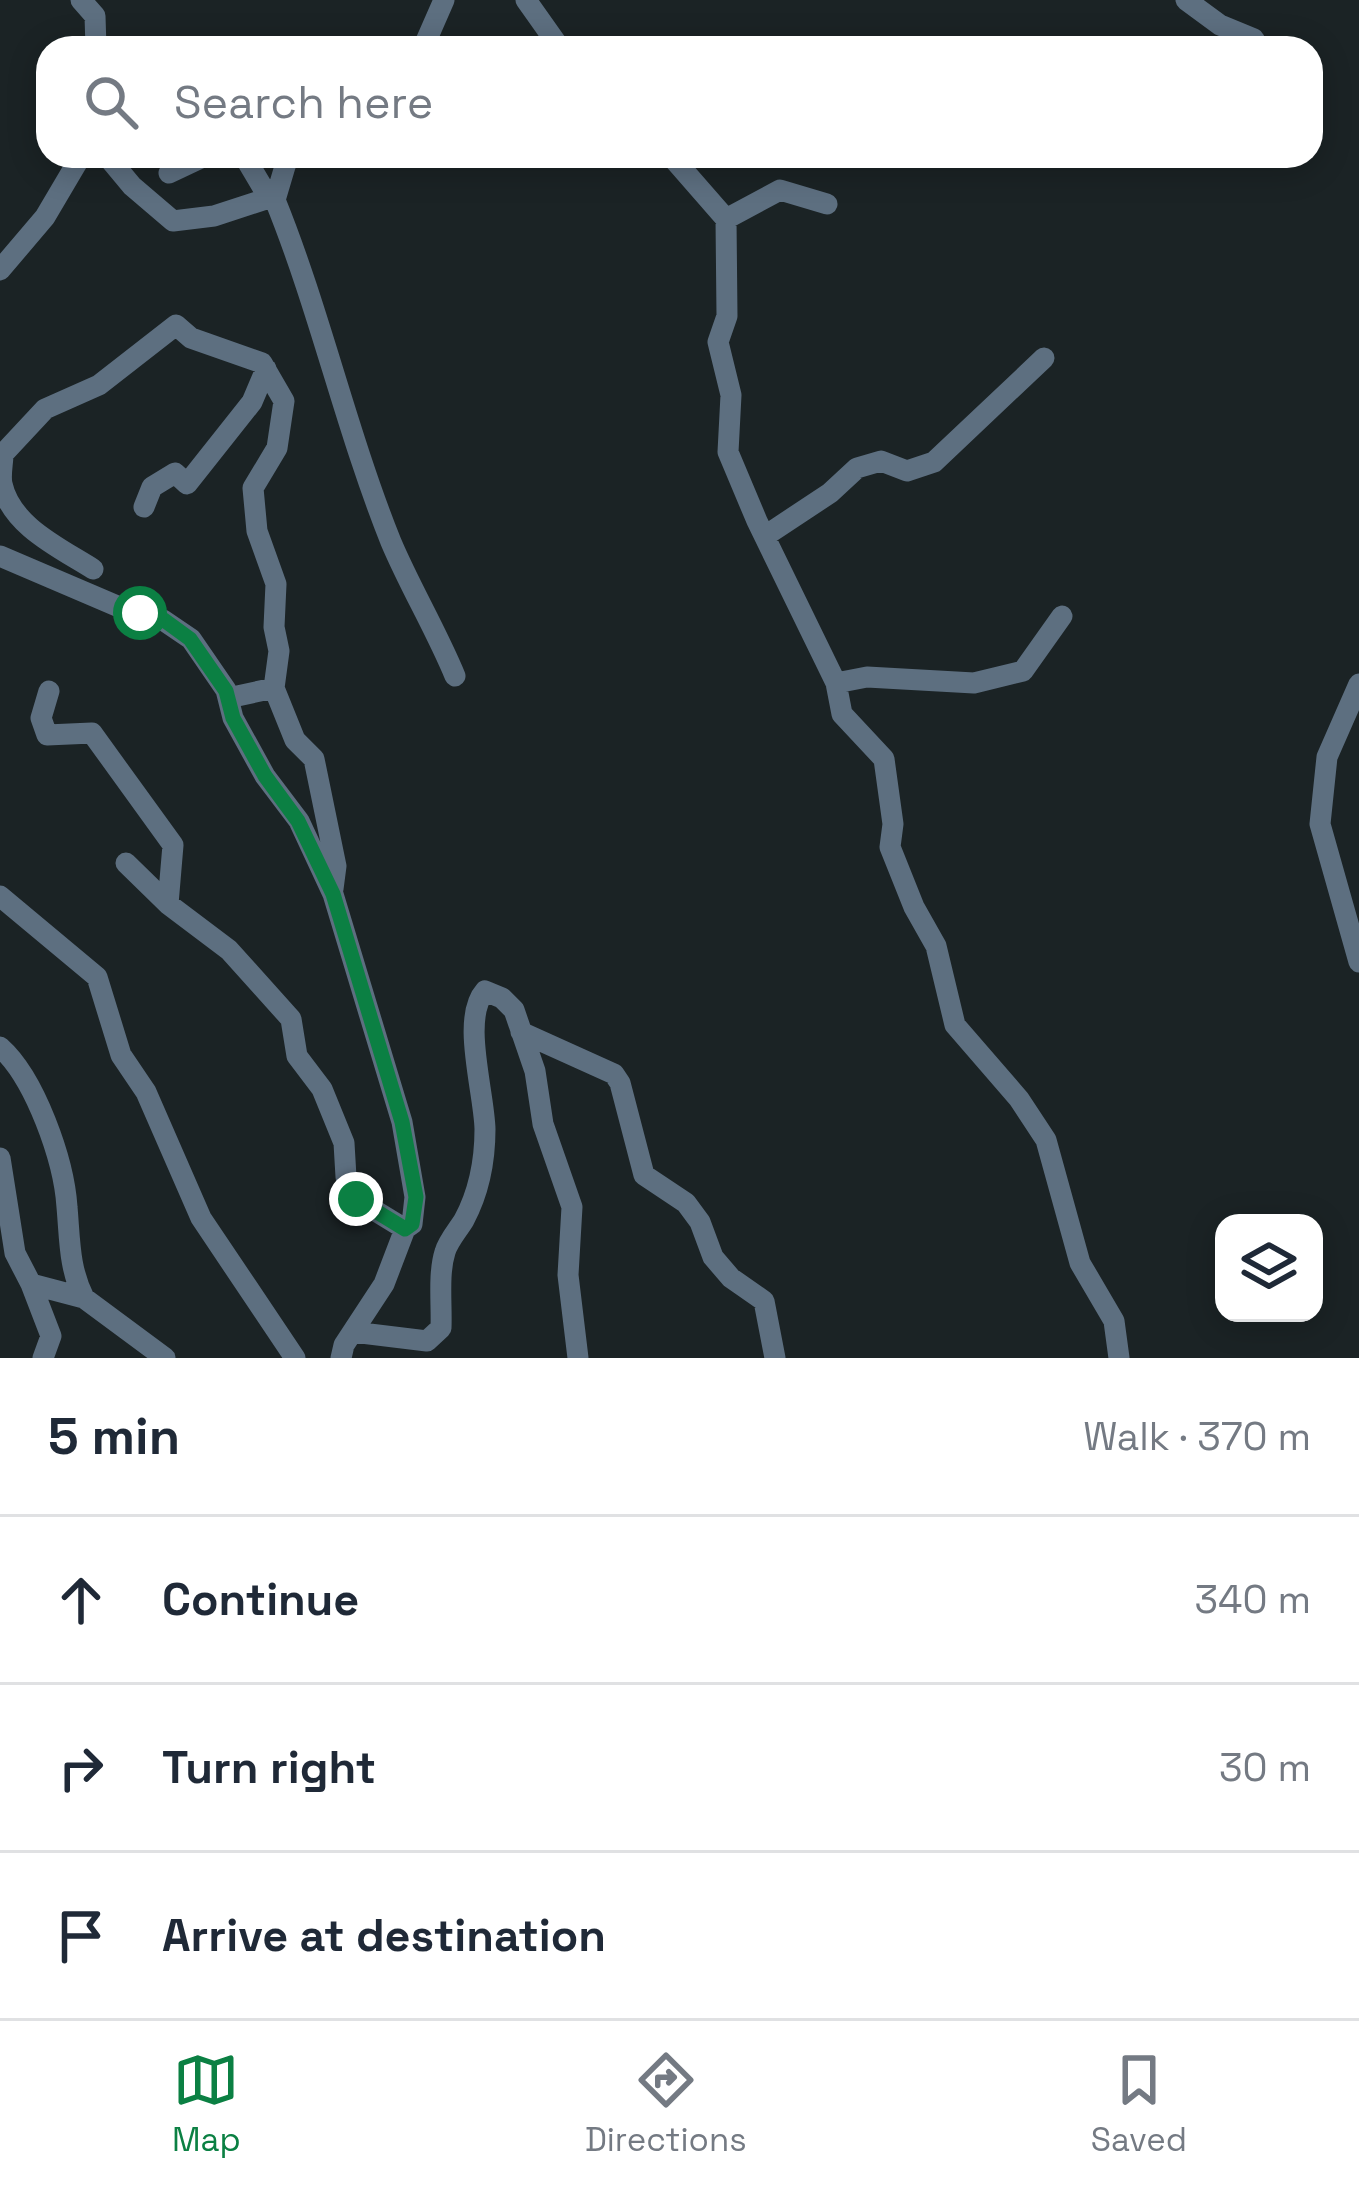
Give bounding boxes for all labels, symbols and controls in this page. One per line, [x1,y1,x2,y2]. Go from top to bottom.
search box [36,36,1323,168]
icon: search [78,69,144,135]
text: Search here [174,74,433,131]
route start [113,586,167,640]
route end [329,1172,383,1226]
map controls [1215,1214,1323,1322]
button: layers [1215,1214,1323,1322]
text: 5 min [48,1404,180,1469]
text: Walk · 370 m [1083,1412,1311,1461]
icon: ahead [48,1567,114,1633]
text: Continue [162,1571,359,1628]
text: 340 m [1195,1575,1311,1624]
icon: right [48,1735,114,1801]
text: Turn right [162,1739,376,1796]
text: 30 m [1219,1743,1311,1792]
icon: arrive [48,1903,114,1969]
text: Arrive at destination [162,1907,606,1964]
tab: Map [172,2047,241,2161]
tab: Directions [585,2047,747,2161]
tab: Saved [1091,2047,1187,2161]

